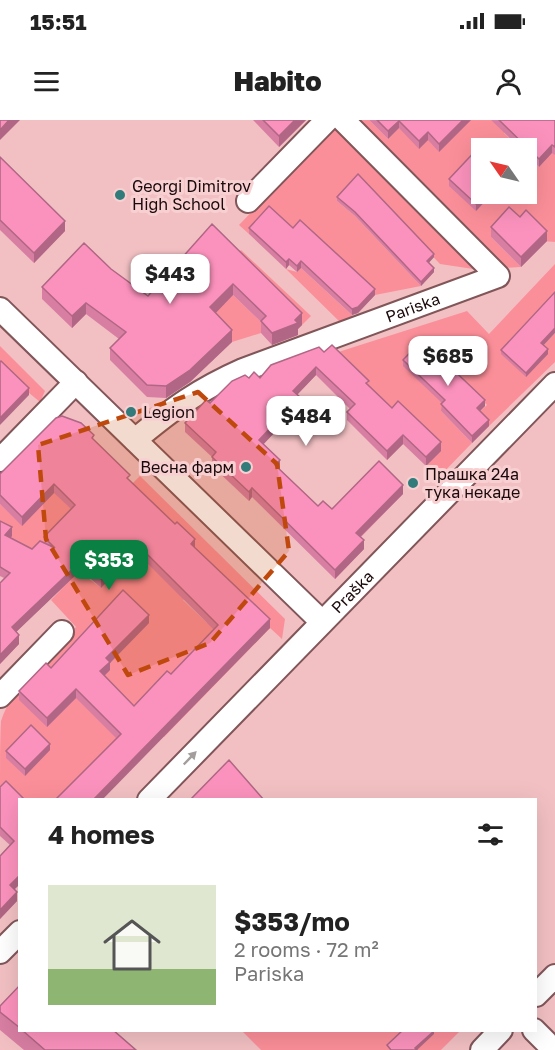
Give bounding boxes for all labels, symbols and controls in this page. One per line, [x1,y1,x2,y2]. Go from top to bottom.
text: 15:51 [30,8,87,35]
icon: menu [30,65,63,98]
text: Habito [233,65,322,97]
icon: person [492,65,525,98]
north arrow [471,138,537,204]
map controls [471,138,537,204]
place label: Georgi Dimitrov High School [132,176,251,214]
marker: Georgi Dimitrov High School [113,188,127,202]
pin: $443 [134,254,206,305]
text: $443 [145,261,195,285]
street label: Pariska [383,288,443,327]
pin: $685 [412,336,484,387]
text: $685 [422,343,474,367]
pin: $484 [270,396,342,447]
place label: Legion [143,402,195,422]
text: $484 [280,403,332,427]
marker: Legion [124,405,138,419]
place label: Весна фарм [140,457,234,477]
marker: Весна фарм [239,460,253,474]
place label: Прашка 24а тука некаде [425,464,520,502]
marker: Прашка 24а тука некаде [406,476,420,490]
pin: $353 [73,540,145,591]
text: $353 [84,547,134,571]
street label: Praška [327,566,378,617]
one-way arrow [182,751,196,765]
icon: filters [474,818,507,851]
text: 4 homes [48,819,155,850]
text: $353/mo [234,906,350,937]
icon: home [96,909,168,981]
text: 2 rooms · 72 m² [234,937,379,961]
text: Pariska [234,961,304,985]

